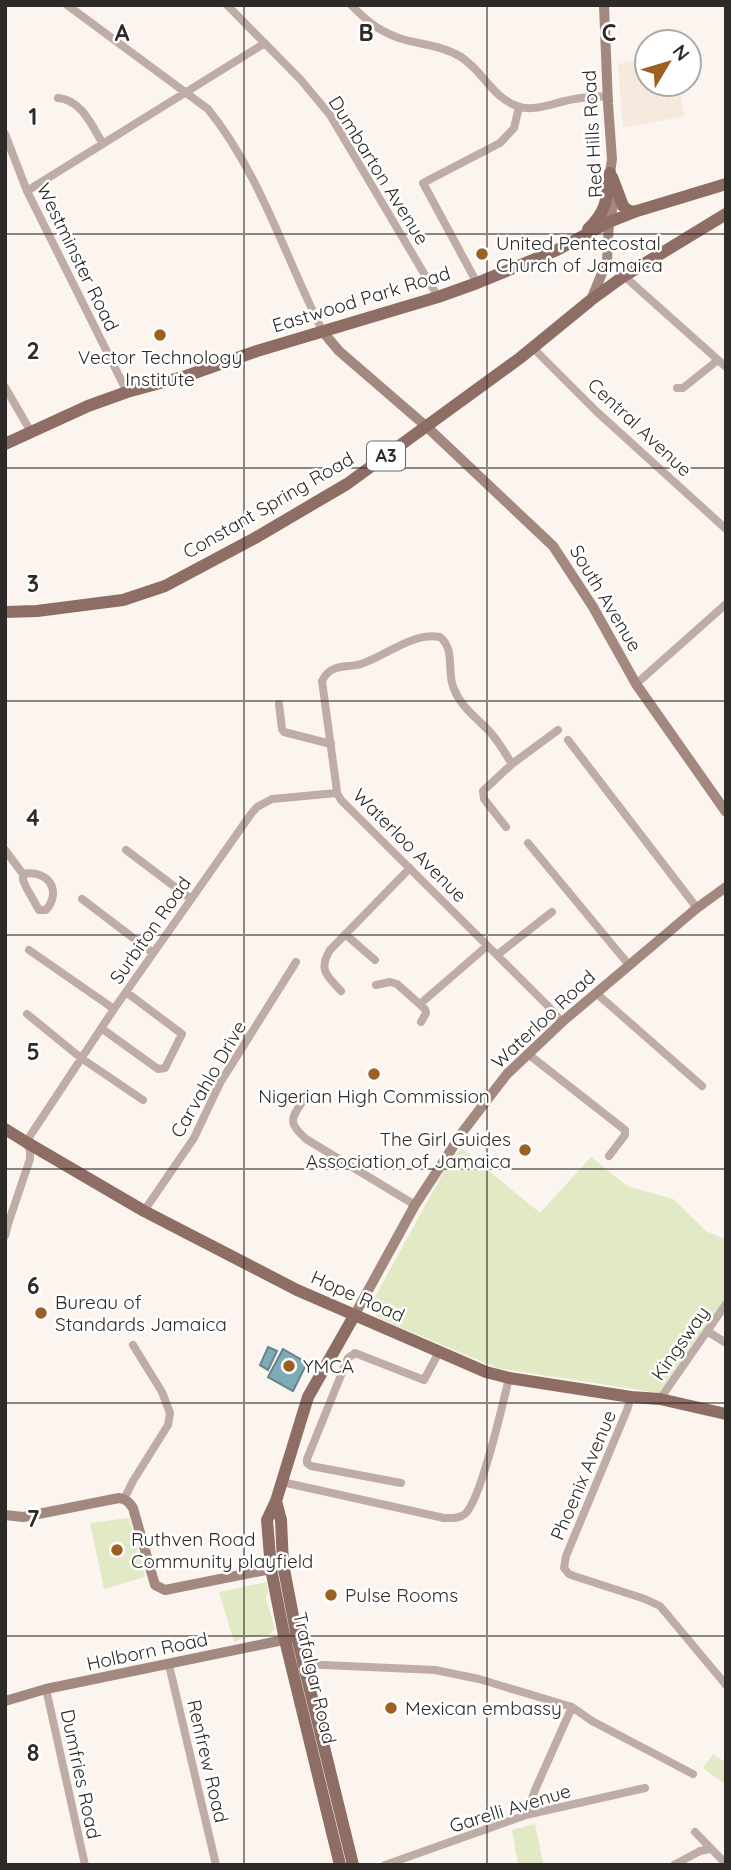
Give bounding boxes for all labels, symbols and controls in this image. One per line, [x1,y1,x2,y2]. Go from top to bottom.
text: A [115,18,130,47]
text: B [358,18,374,47]
text: C [602,18,616,47]
north arrow [633,28,703,98]
text: N [668,40,695,65]
street label: Red Hills Road [577,70,607,198]
street label: Dumbarton Avenue [323,91,435,249]
text: 1 [29,102,37,131]
street label: Westminster Road [32,179,124,335]
place label: United Pentecostal Church of Jamaica [496,231,663,277]
marker: United Pentecostal Church of Jamaica [474,246,490,262]
street label: Eastwood Park Road [269,260,453,338]
marker: Vector Technology Institute [152,327,168,343]
text: 2 [26,336,40,365]
place label: Vector Technology Institute [78,345,242,391]
street label: Central Avenue [583,373,697,481]
road number: A3 [367,442,405,470]
street label: Constant Spring Road [178,446,358,564]
street label: South Avenue [565,540,647,656]
text: 3 [27,569,39,598]
street label: Waterloo Avenue [348,783,472,907]
text: 4 [26,803,40,832]
street label: Surbiton Road [104,872,196,988]
street label: Waterloo Road [486,965,600,1073]
street label: Carvahlo Drive [165,1016,251,1142]
text: 5 [26,1037,40,1066]
marker: Nigerian High Commission [366,1066,382,1082]
place label: Nigerian High Commission [258,1084,490,1108]
place label: The Girl Guides Association of Jamaica [306,1127,511,1173]
marker: The Girl Guides Association of Jamaica [517,1142,533,1158]
street label: Hope Road [308,1265,408,1327]
text: 6 [27,1271,39,1300]
place label: Bureau of Standards Jamaica [55,1290,227,1336]
street label: Kingsway [646,1301,714,1385]
marker: Bureau of Standards Jamaica [33,1305,49,1321]
place label: YMCA [303,1354,354,1378]
marker: YMCA [281,1358,297,1374]
street label: Phoenix Avenue [545,1406,621,1544]
text: 7 [27,1504,40,1533]
place label: Ruthven Road Community playfield [131,1527,313,1573]
marker: Ruthven Road Community playfield [109,1542,125,1558]
place label: Pulse Rooms [345,1583,458,1607]
marker: Pulse Rooms [323,1587,339,1603]
street label: Trafalgar Road [288,1610,342,1746]
street label: Holborn Road [84,1626,210,1676]
place label: Mexican embassy [405,1696,562,1720]
street label: Renfrew Road [182,1697,234,1825]
marker: Mexican embassy [383,1700,399,1716]
street label: Dumfries Road [56,1707,106,1841]
text: 8 [27,1738,39,1767]
street label: Garelli Avenue [446,1778,574,1838]

